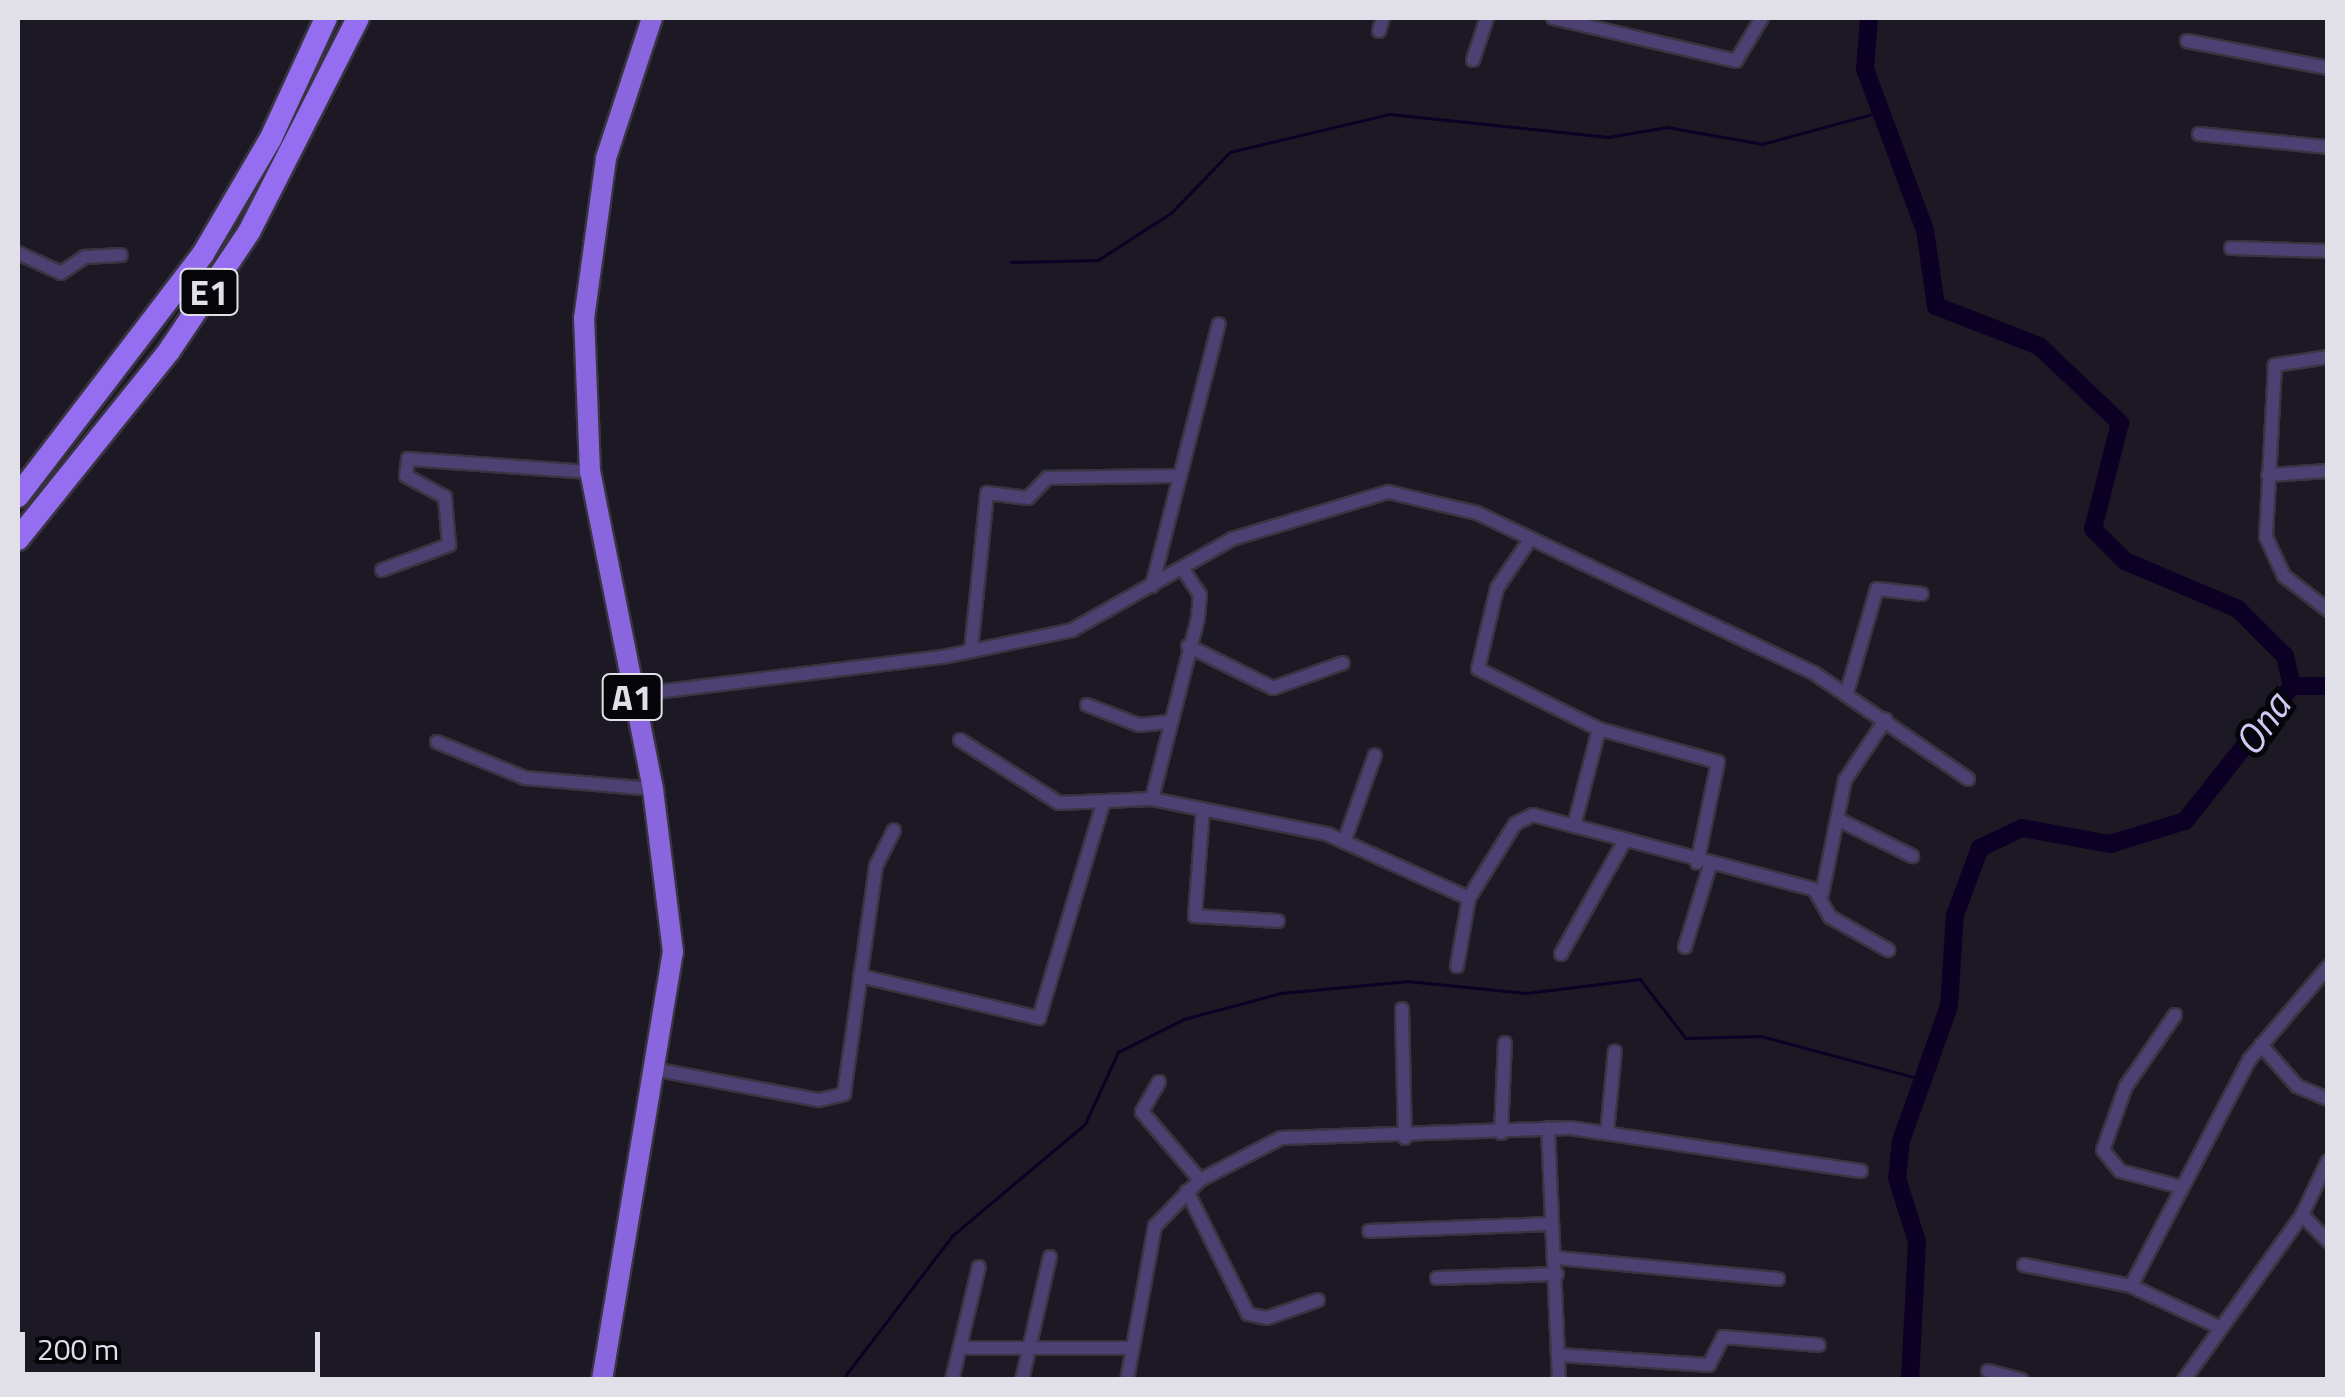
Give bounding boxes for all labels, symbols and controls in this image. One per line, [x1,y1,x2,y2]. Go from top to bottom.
road number: E1 [179,262,239,322]
road number: A1 [600,667,664,727]
water label: Ona [2224,684,2300,764]
scale bar [25,1312,325,1374]
text: 200 m [37,1326,119,1372]

